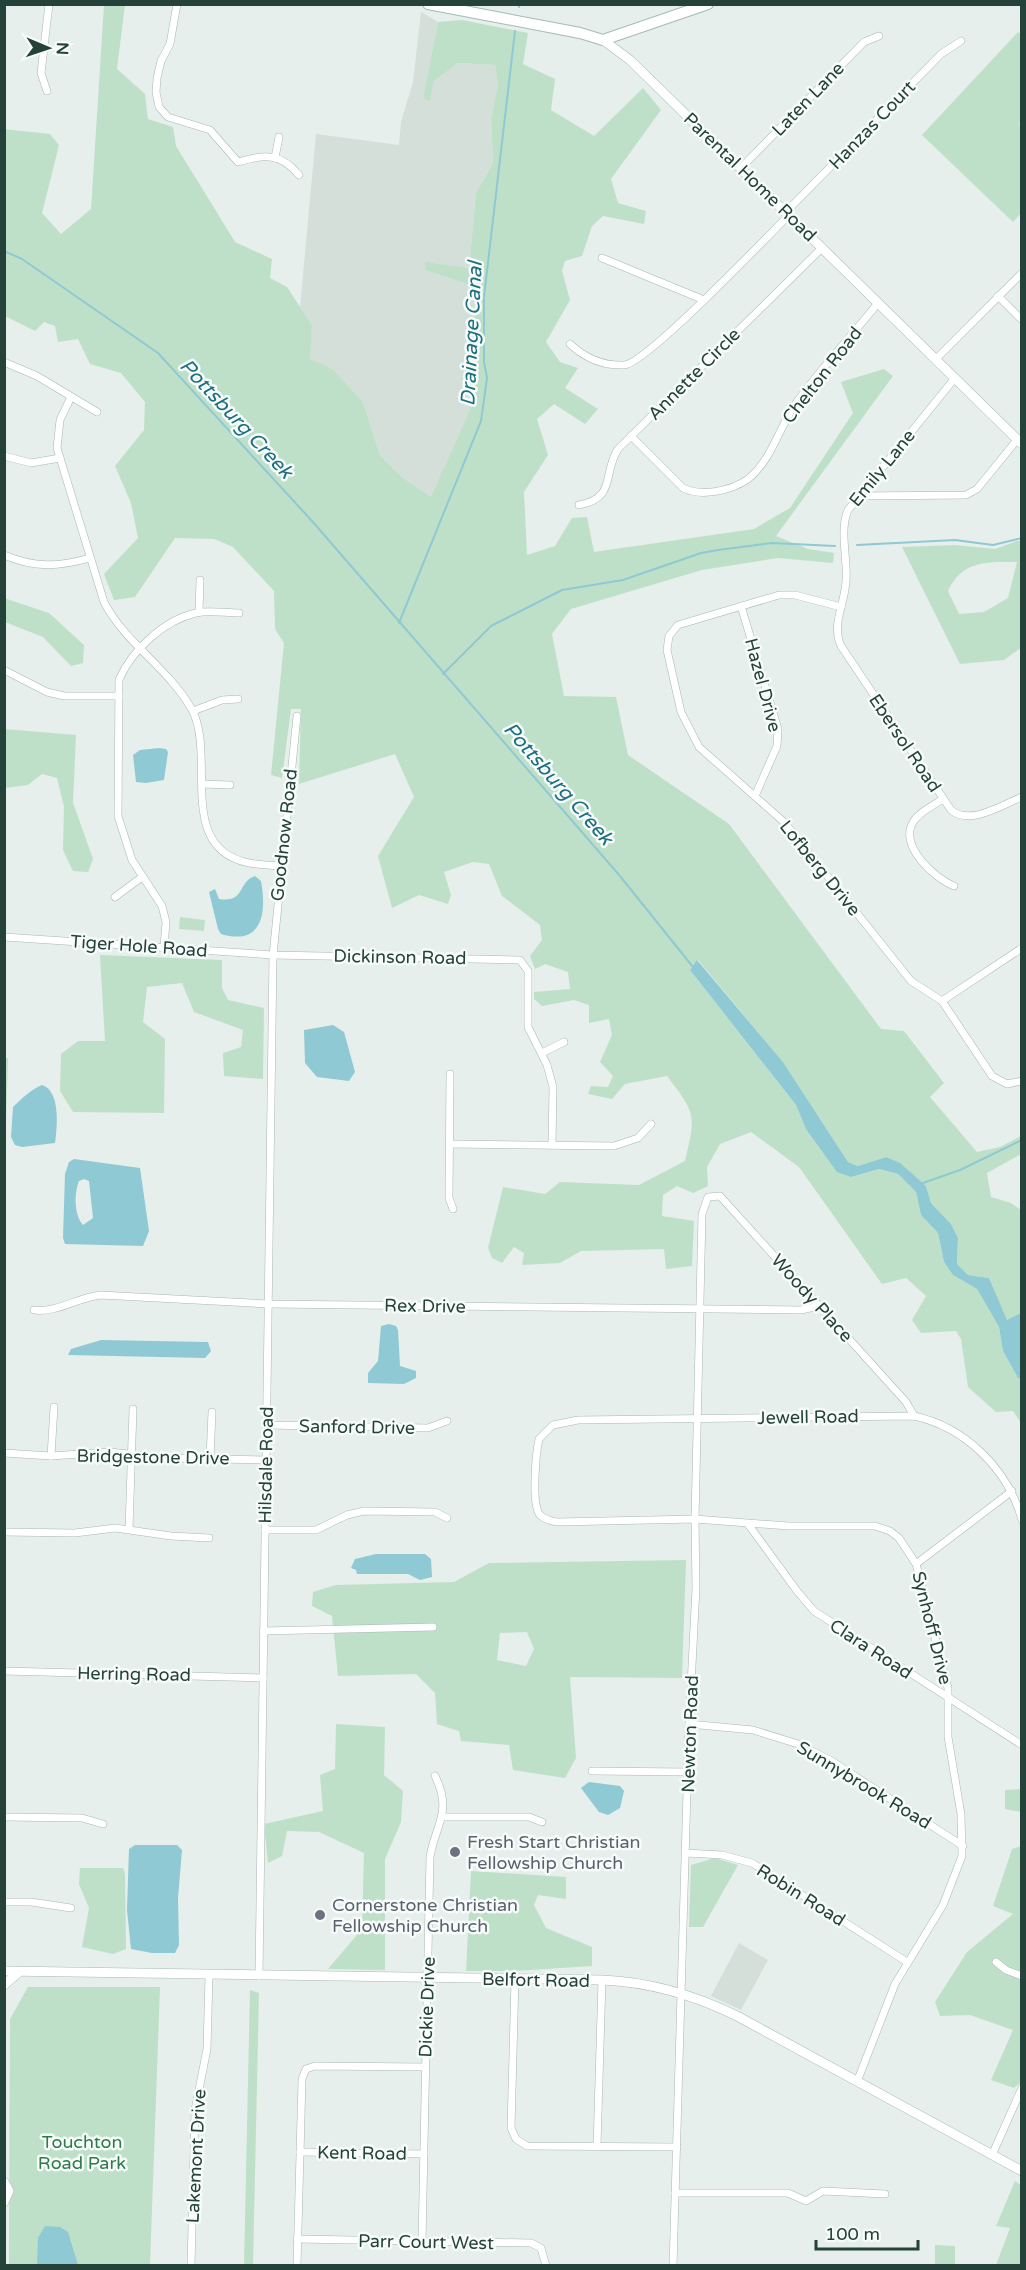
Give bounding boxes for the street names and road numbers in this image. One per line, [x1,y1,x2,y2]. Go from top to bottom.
street label: Laten Lane [767,57,849,141]
street label: Hanzas Court [824,76,920,174]
street label: Parental Home Road [679,108,821,246]
street label: Chelton Road [777,322,867,428]
street label: Annette Circle [643,323,745,425]
street label: Emily Lane [844,425,920,511]
street label: Hazel Drive [740,636,786,734]
street label: Ebersol Road [864,690,946,796]
street label: Goodnow Road [266,768,302,902]
street label: Lofberg Drive [775,816,865,920]
street label: Tiger Hole Road [70,930,208,962]
street label: Dickinson Road [333,945,467,969]
street label: Woody Place [767,1249,857,1347]
street label: Rex Drive [384,1294,466,1318]
street label: Jewell Road [757,1405,859,1429]
street label: Hilsdale Road [254,1406,278,1524]
street label: Sanford Drive [299,1415,415,1439]
street label: Bridgestone Drive [76,1445,230,1469]
street label: Synhoff Drive [907,1569,957,1687]
street label: Clara Road [826,1614,916,1684]
street label: Herring Road [77,1662,191,1686]
street label: Newton Road [677,1675,703,1793]
street label: Sunnybrook Road [793,1736,935,1834]
street label: Robin Road [753,1859,849,1931]
street label: Dickie Drive [414,1956,440,2058]
street label: Belfort Road [482,1968,590,1992]
street label: Lakemont Drive [181,2088,211,2224]
street label: Kent Road [317,2141,407,2165]
street label: Parr Court West [358,2230,494,2254]

